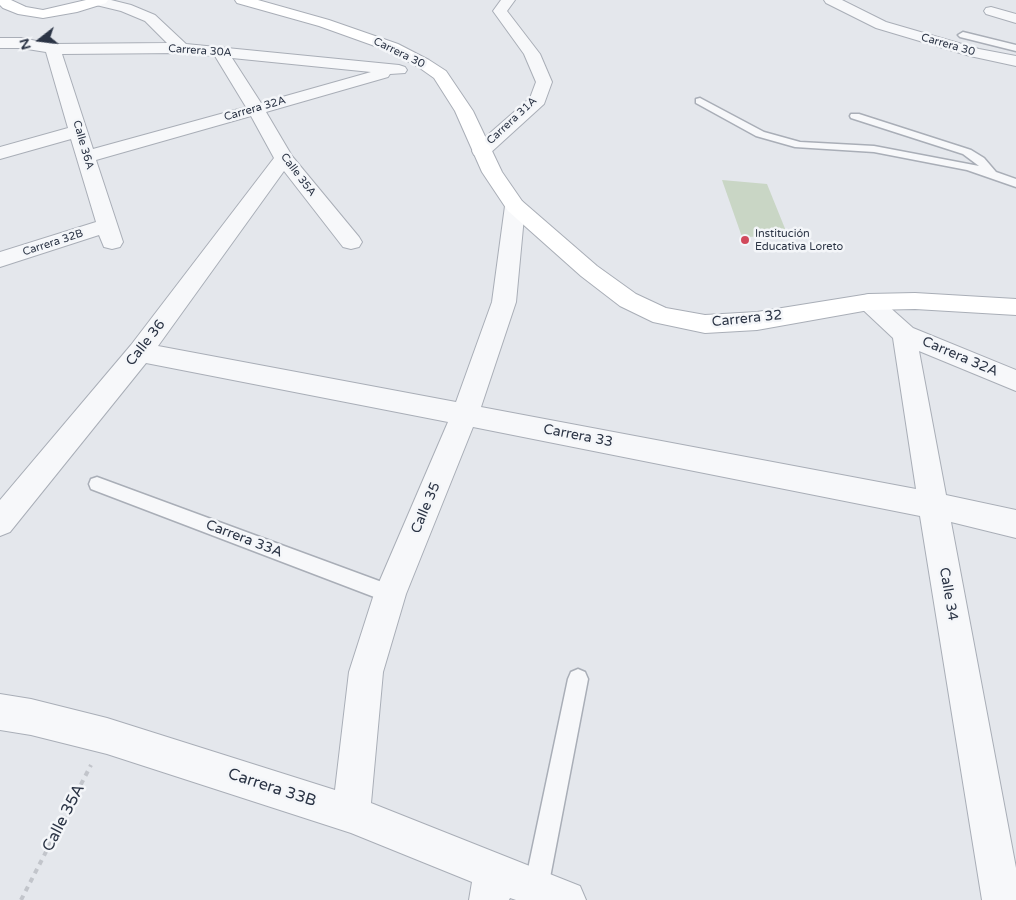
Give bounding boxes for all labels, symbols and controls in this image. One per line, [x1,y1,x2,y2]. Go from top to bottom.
north arrow [15,15,65,65]
street label: Carrera 30 [920,31,976,59]
street label: Carrera 30 [371,35,427,71]
text: N [15,37,35,52]
street label: Carrera 30A [168,42,232,60]
street label: Carrera 32A [223,94,287,124]
street label: Carrera 31A [484,94,540,148]
street label: Calle 36A [70,119,96,171]
street label: Calle 35A [278,151,318,199]
street label: Carrera 32B [21,227,85,259]
place label: Institución Educativa Loreto [755,227,843,253]
marker: Institución Educativa Loreto [739,234,751,246]
street label: Carrera 32 [711,307,783,331]
street label: Calle 36 [123,317,169,369]
street label: Carrera 32A [919,333,1001,381]
street label: Carrera 33 [542,421,614,451]
street label: Calle 35 [408,480,444,536]
street label: Carrera 33A [203,517,285,561]
street label: Calle 34 [935,566,961,622]
street label: Carrera 33B [225,765,319,811]
street label: Calle 35A [39,781,89,855]

